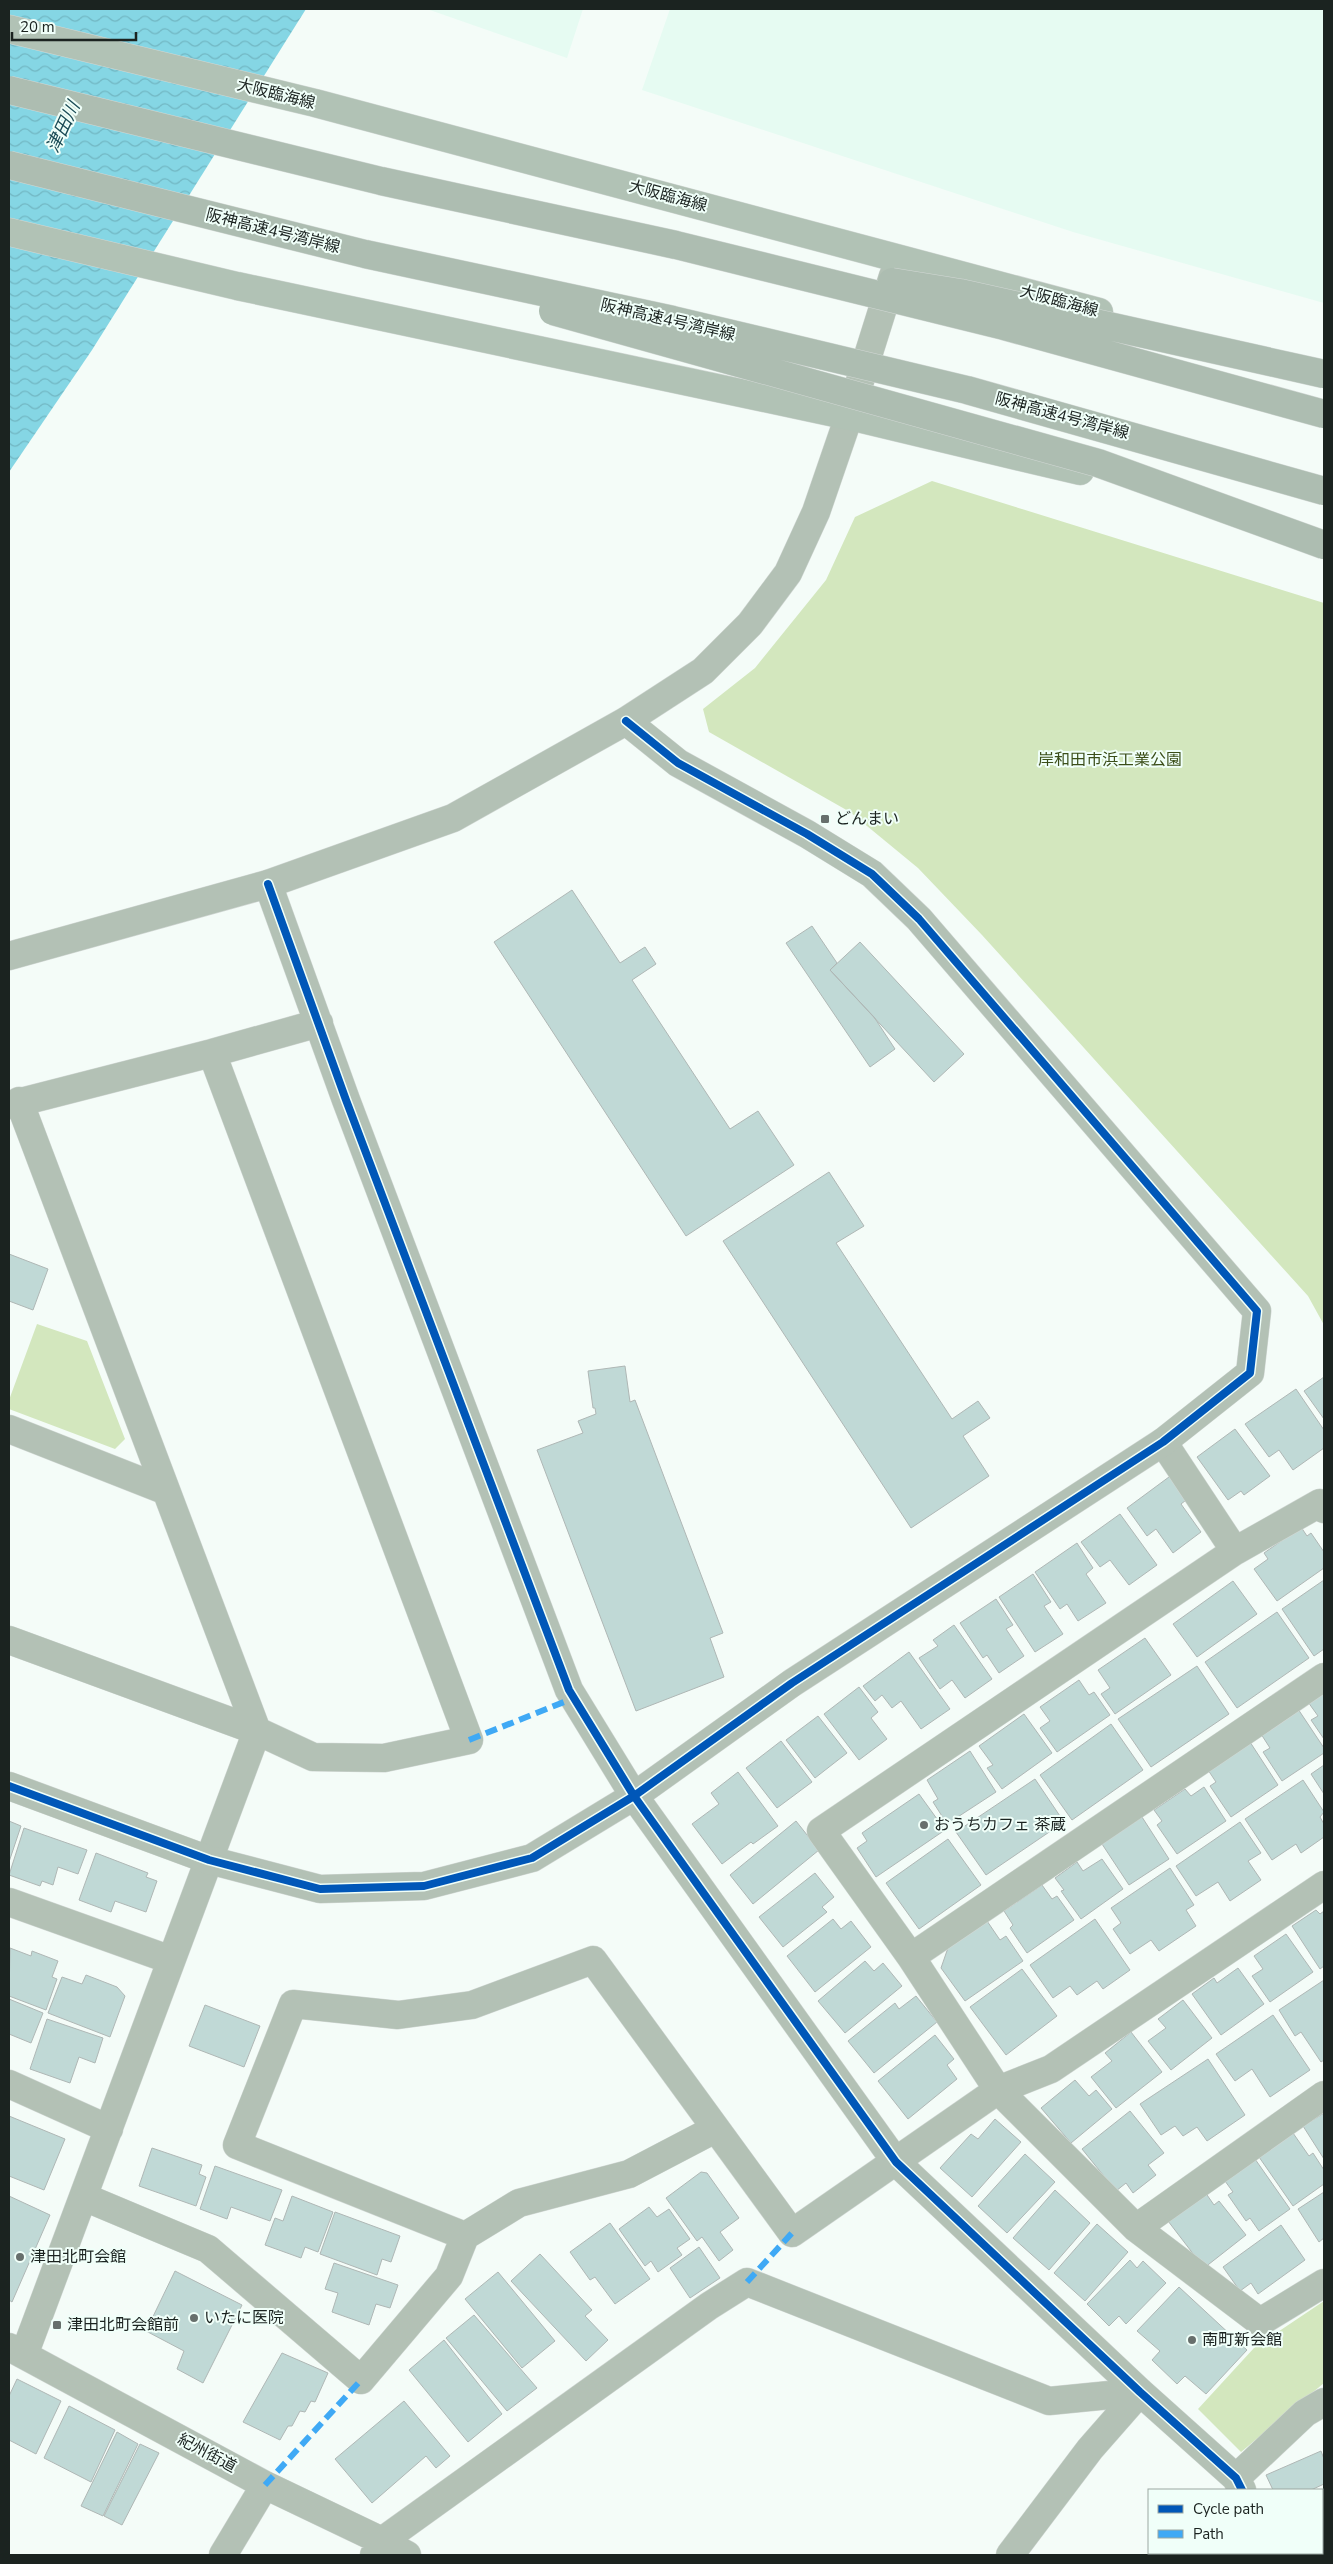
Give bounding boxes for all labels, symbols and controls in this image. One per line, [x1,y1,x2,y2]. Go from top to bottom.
scale bar [12,10,136,42]
text: 20 m [20,17,55,37]
street label: 大阪臨海線 [235,74,317,114]
water label: 津田川 [41,96,86,157]
street label: 大阪臨海線 [627,175,709,217]
street label: 阪神高速4号湾岸線 [204,204,342,258]
street label: 大阪臨海線 [1018,280,1100,322]
street label: 阪神高速4号湾岸線 [598,294,738,346]
street label: 阪神高速4号湾岸線 [993,388,1131,444]
park label: 岸和田市浜工業公園 [1038,749,1182,771]
place label: どんまい [835,808,899,830]
marker: どんまい [819,813,831,825]
place label: おうちカフェ 茶蔵 [934,1814,1066,1836]
marker: おうちカフェ 茶蔵 [918,1819,930,1831]
place label: 津田北町会館 [30,2246,126,2268]
marker: 津田北町会館 [14,2251,26,2263]
place label: いたに医院 [204,2307,284,2329]
marker: いたに医院 [188,2312,200,2324]
place label: 津田北町会館前 [67,2314,179,2336]
marker: 津田北町会館前 [51,2319,63,2331]
place label: 南町新会館 [1202,2329,1282,2351]
marker: 南町新会館 [1186,2334,1198,2346]
street label: 紀州街道 [174,2428,240,2478]
legend [1148,2489,1323,2554]
text: Cycle path [1193,2499,1264,2519]
text: Path [1193,2524,1224,2544]

